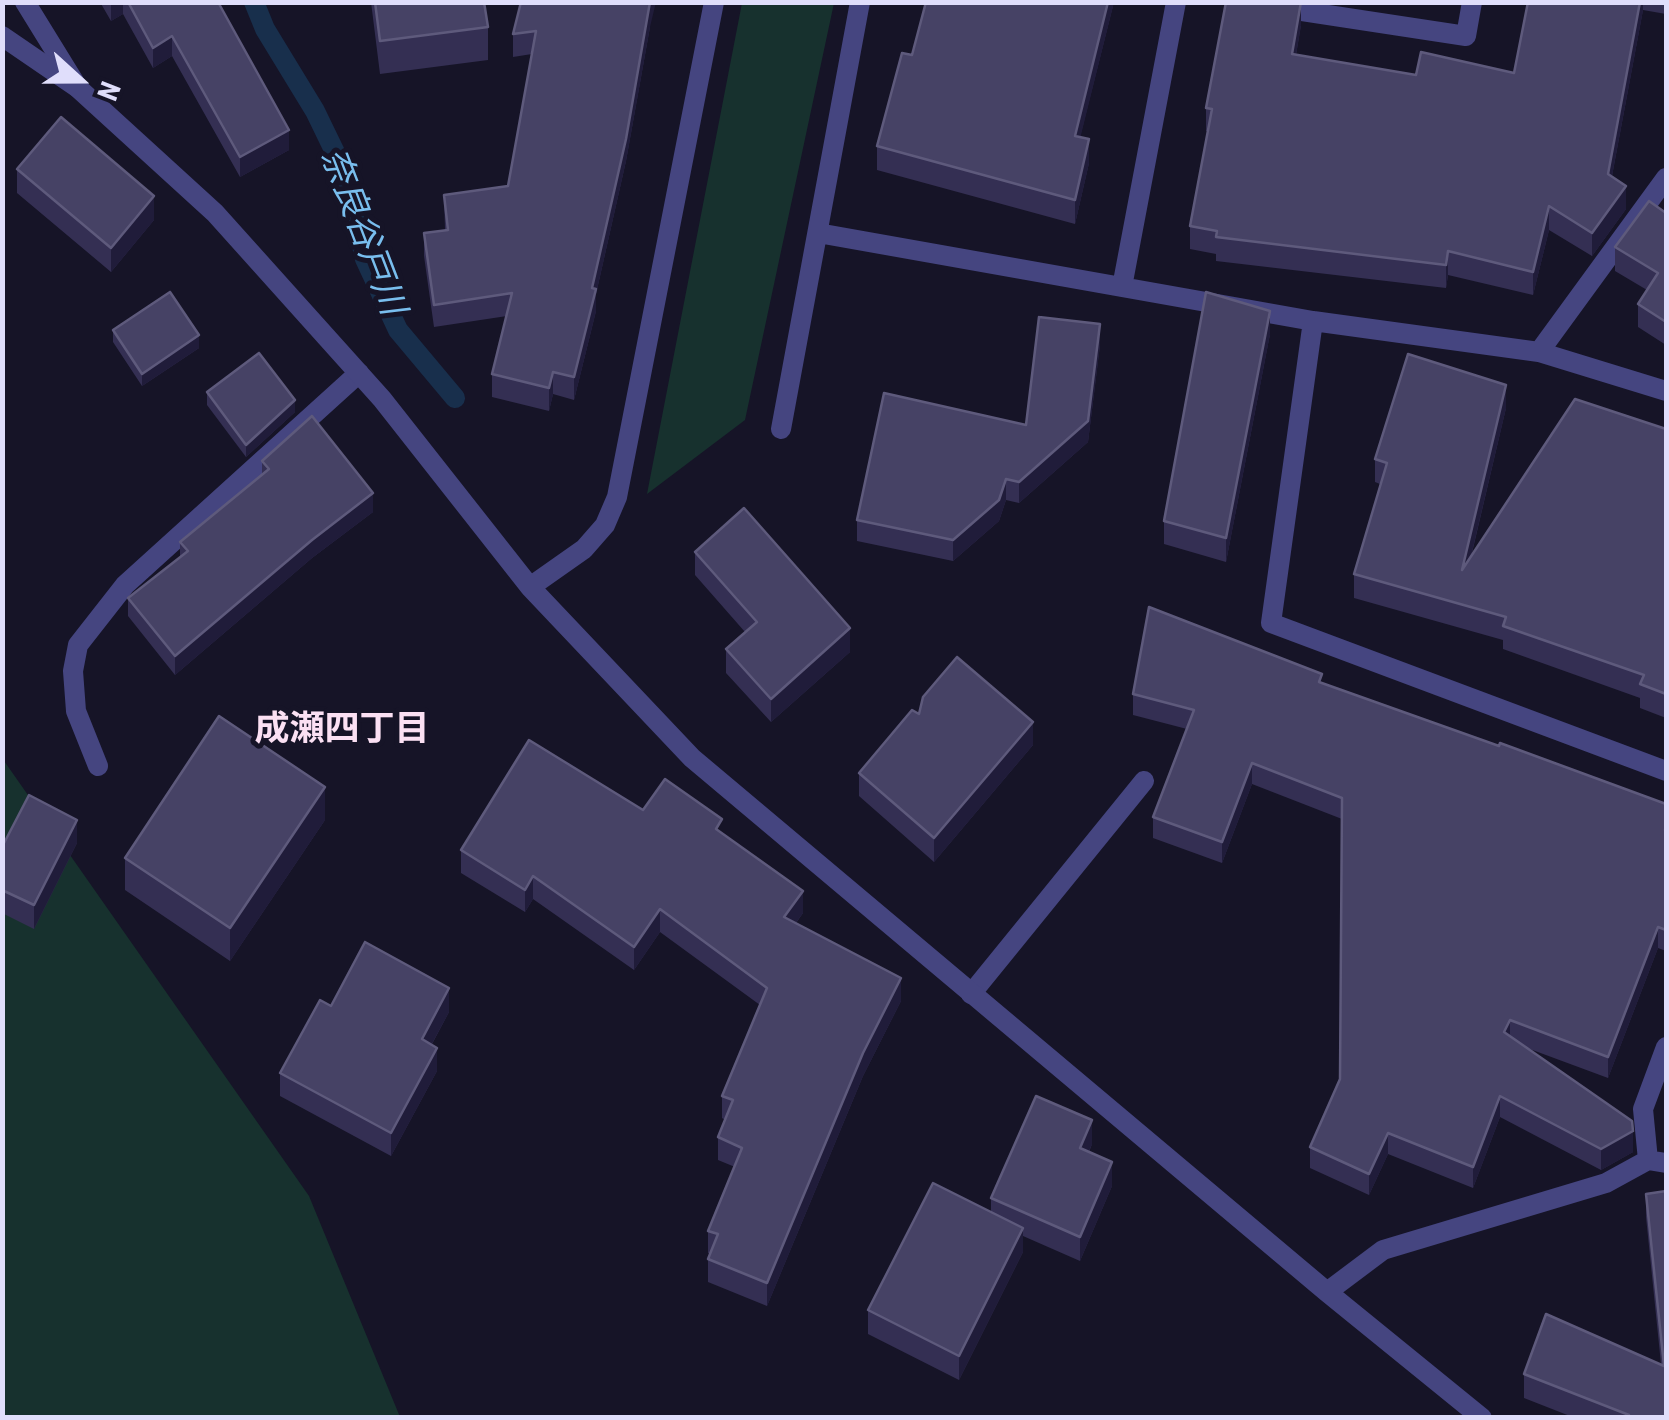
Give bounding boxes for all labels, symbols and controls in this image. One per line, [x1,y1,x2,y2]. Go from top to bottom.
north arrow [30,30,130,130]
text: N [90,77,127,105]
water label: 奈良谷戸川 [310,143,412,321]
district label: 成瀬四丁目 [255,710,429,752]

